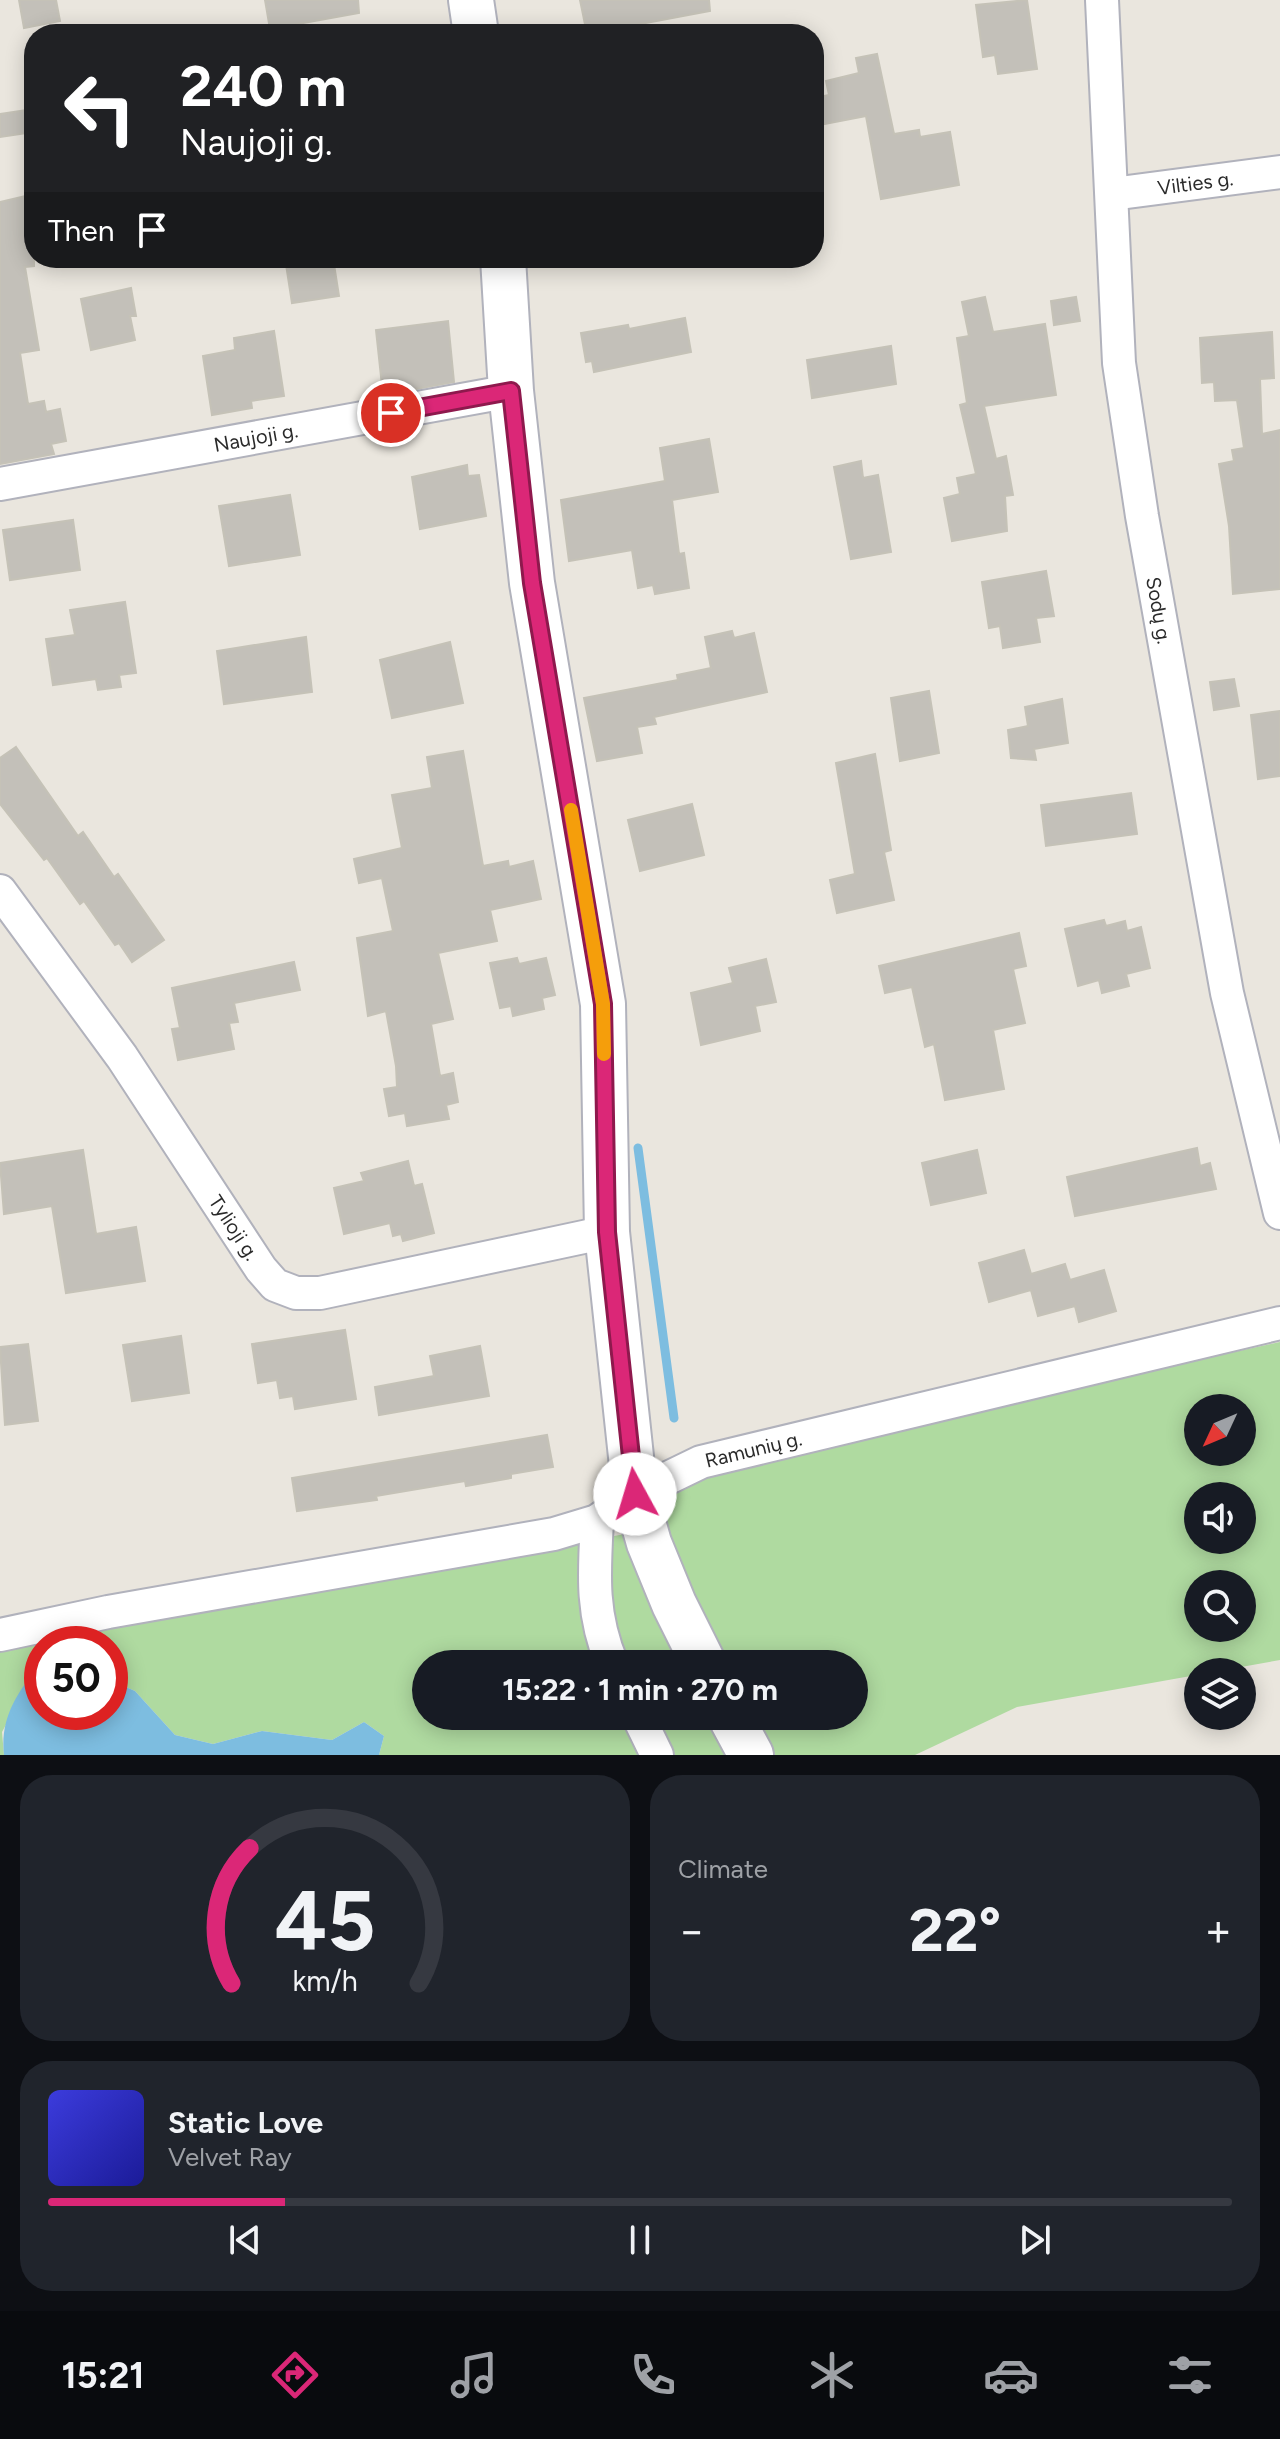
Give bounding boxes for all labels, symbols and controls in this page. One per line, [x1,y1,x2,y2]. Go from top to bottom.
text: 240 m [180,53,346,120]
icon: left [48,56,152,160]
text: Naujoji g. [180,121,332,164]
street label: Vilties g. [1156,166,1235,200]
icon: arrive [130,208,174,252]
text: Then [48,212,114,249]
pin [357,379,425,447]
icon: arrive [369,391,413,435]
street label: Naujoji g. [212,418,300,457]
street label: Sodų g. [1141,575,1177,646]
street label: Tylioji g. [204,1191,264,1265]
north arrow [1184,1394,1256,1466]
map controls [1184,1394,1256,1730]
street label: Ramunių g. [703,1426,804,1473]
position arrow [593,1452,677,1536]
button: sound [1184,1482,1256,1554]
button: search [1184,1570,1256,1642]
speed limit sign: 50 [24,1626,128,1730]
button: layers [1184,1658,1256,1730]
text: 15:22 · 1 min · 270 m [502,1671,778,1708]
text: Climate [678,1853,768,1885]
text: 45 [275,1871,375,1971]
text: 22° [909,1894,1001,1966]
text: − [678,1904,705,1957]
text: + [1205,1904,1232,1957]
text: km/h [292,1964,358,1998]
text: Static Love [168,2104,323,2141]
text: Velvet Ray [168,2141,292,2173]
icon: previous [223,2218,267,2262]
icon: pause [618,2218,662,2262]
icon: next [1013,2218,1057,2262]
icon: directions [267,2347,323,2403]
icon: music [446,2347,502,2403]
icon: phone [625,2347,681,2403]
icon: climate [804,2347,860,2403]
icon: car [983,2347,1039,2403]
icon: filters [1162,2347,1218,2403]
text: 15:21 [62,2354,144,2397]

